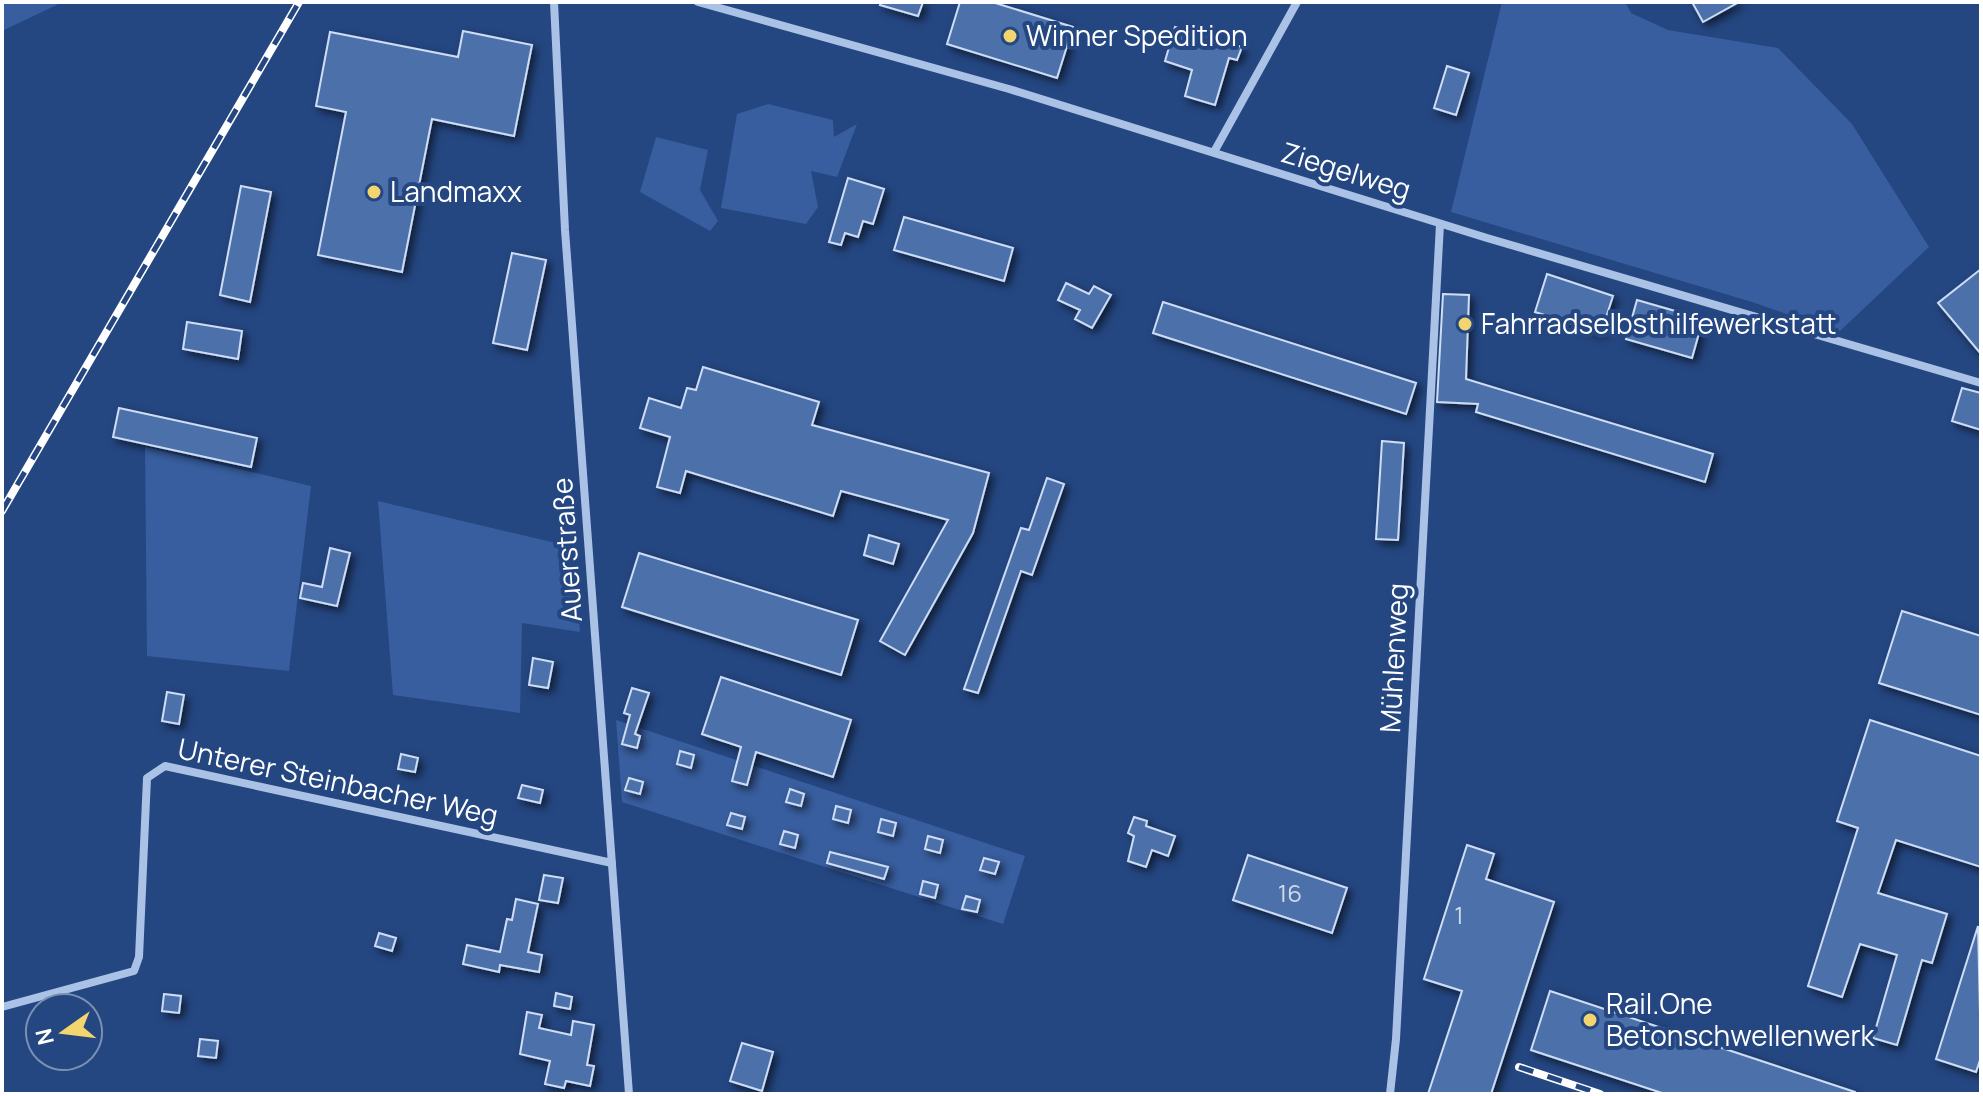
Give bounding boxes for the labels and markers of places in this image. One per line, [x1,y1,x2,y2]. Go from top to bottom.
place label: Winner Spedition [1026,16,1248,54]
marker: Winner Spedition [1001,27,1019,45]
place label: Landmaxx [390,172,522,210]
marker: Landmaxx [365,183,383,201]
place label: Fahrradselbsthilfewerkstatt [1481,304,1837,342]
marker: Fahrradselbsthilfewerkstatt [1456,315,1474,333]
place label: Rail.One Betonschwellenwerk [1606,984,1876,1054]
marker: Rail.One Betonschwellenwerk [1581,1011,1599,1029]

